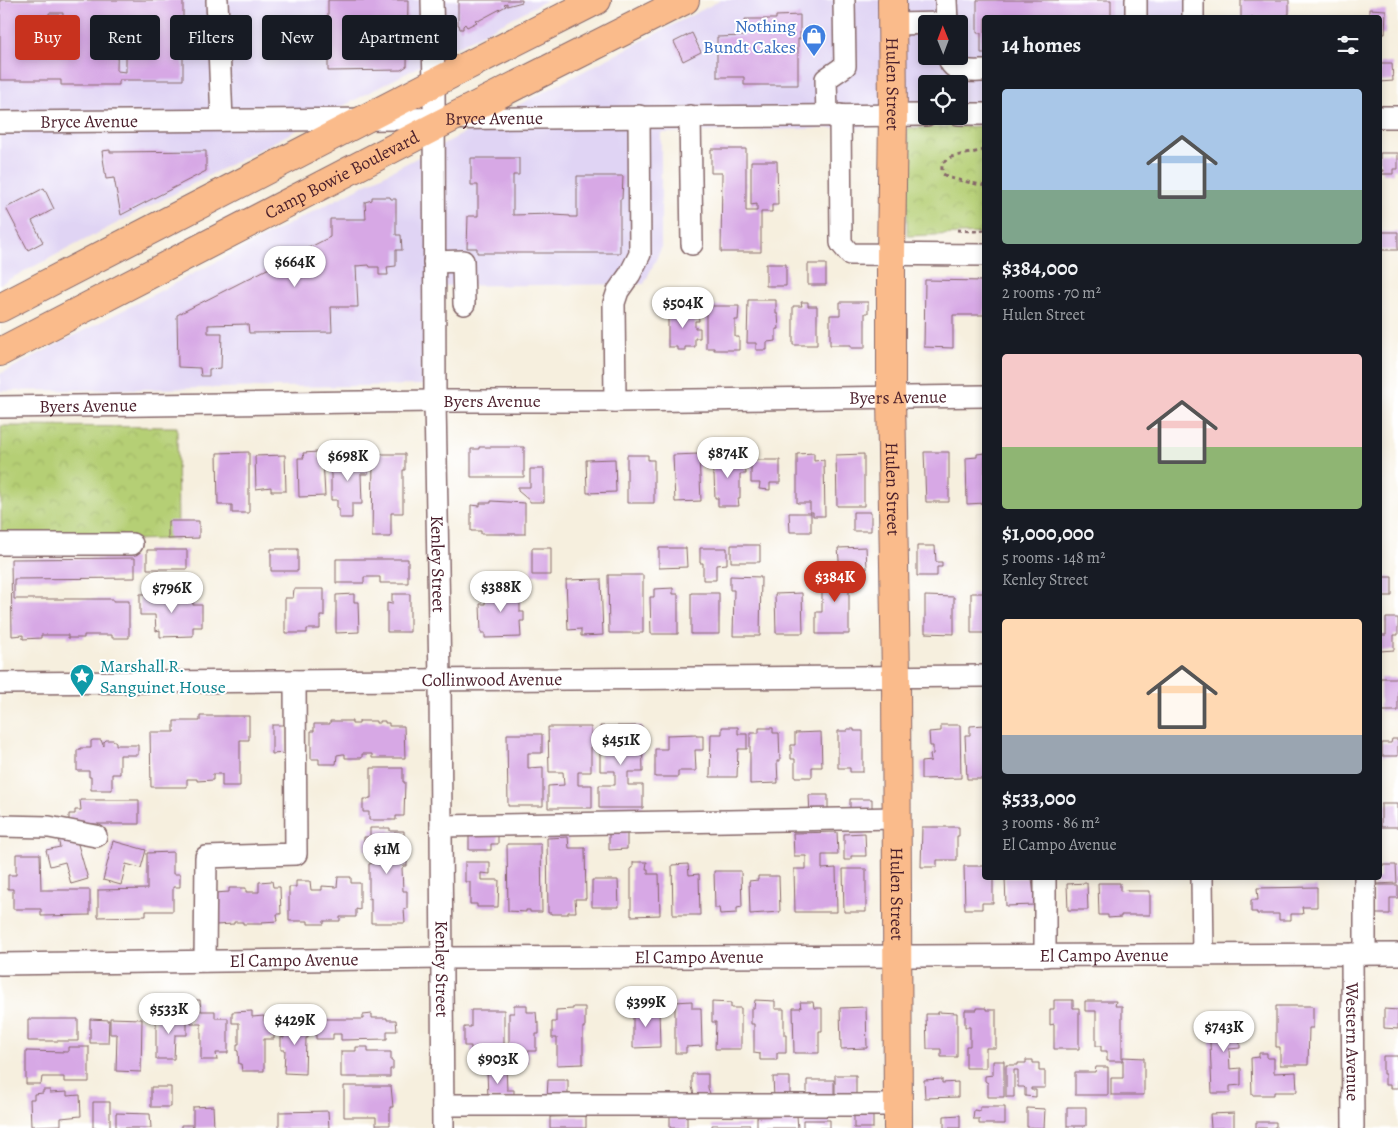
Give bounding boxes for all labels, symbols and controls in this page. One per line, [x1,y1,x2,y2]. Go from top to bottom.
place label: Nothing Bundt Cakes [703,14,796,59]
chip: Buy [15,15,80,60]
chip: Rent [90,15,160,60]
chip: Filters [170,15,252,60]
chip: New [262,15,332,60]
chip: Apartment [342,15,457,60]
north arrow [918,15,968,65]
map controls [918,15,968,125]
shop icon: Nothing Bundt Cakes [801,23,827,57]
text: 14 homes [1002,31,1081,59]
icon: filters [1334,31,1362,59]
street label: Hulen Street [880,37,905,131]
button: locate [918,75,968,125]
street label: Bryce Avenue [445,106,543,131]
street label: Bryce Avenue [40,109,138,134]
icon: home [1137,122,1227,212]
street label: Camp Bowie Boulevard [260,125,423,225]
pin: $664K [260,246,330,288]
text: $664K [275,251,315,273]
text: $384,000 [1002,254,1078,282]
text: 2 rooms · 70 m² [1002,282,1101,304]
pin: $504K [648,286,718,329]
text: $504K [663,292,703,314]
text: Hulen Street [1002,304,1085,326]
street label: Byers Avenue [849,385,947,410]
icon: home [1137,387,1227,477]
street label: Byers Avenue [443,389,541,413]
street label: Byers Avenue [39,393,137,418]
pin: $874K [693,436,763,479]
pin: $698K [313,440,383,482]
text: $874K [708,442,748,464]
street label: Hulen Street [880,442,905,536]
text: $698K [328,445,368,467]
street label: Kenley Street [425,515,451,613]
text: $1,000,000 [1002,519,1094,547]
text: 5 rooms · 148 m² [1002,547,1105,569]
pin: $384K [800,560,870,603]
text: $384K [815,566,855,588]
text: Kenley Street [1002,569,1088,591]
pin: $388K [466,570,536,613]
pin: $796K [137,572,207,614]
text: $388K [481,576,521,598]
text: $796K [152,577,192,599]
icon: home [1137,652,1227,742]
place label: Marshall R. Sanguinet House [100,654,226,699]
place icon: Marshall R. Sanguinet House [69,663,95,697]
street label: Collinwood Avenue [422,667,562,692]
pin: $451K [586,724,656,766]
text: $451K [602,729,640,751]
text: $533,000 [1002,784,1076,812]
text: 3 rooms · 86 m² [1002,812,1100,834]
pin: $1M [363,832,411,875]
text: El Campo Avenue [1002,834,1117,856]
text: $1M [374,838,400,860]
street label: Hulen Street [885,847,909,941]
street label: Kenley Street [430,920,454,1018]
street label: El Campo Avenue [1039,943,1169,968]
street label: El Campo Avenue [634,945,764,969]
street label: El Campo Avenue [229,947,359,973]
street label: Western Avenue [1340,982,1365,1101]
pin: $399K [611,986,681,1028]
text: $399K [626,991,666,1013]
pin: $533K [134,992,204,1035]
text: $533K [150,998,188,1020]
pin: $429K [260,1004,330,1046]
text: $429K [275,1009,315,1031]
pin: $743K [1189,1010,1259,1053]
text: $743K [1204,1016,1244,1038]
pin: $903K [463,1042,533,1085]
text: $903K [478,1048,518,1070]

